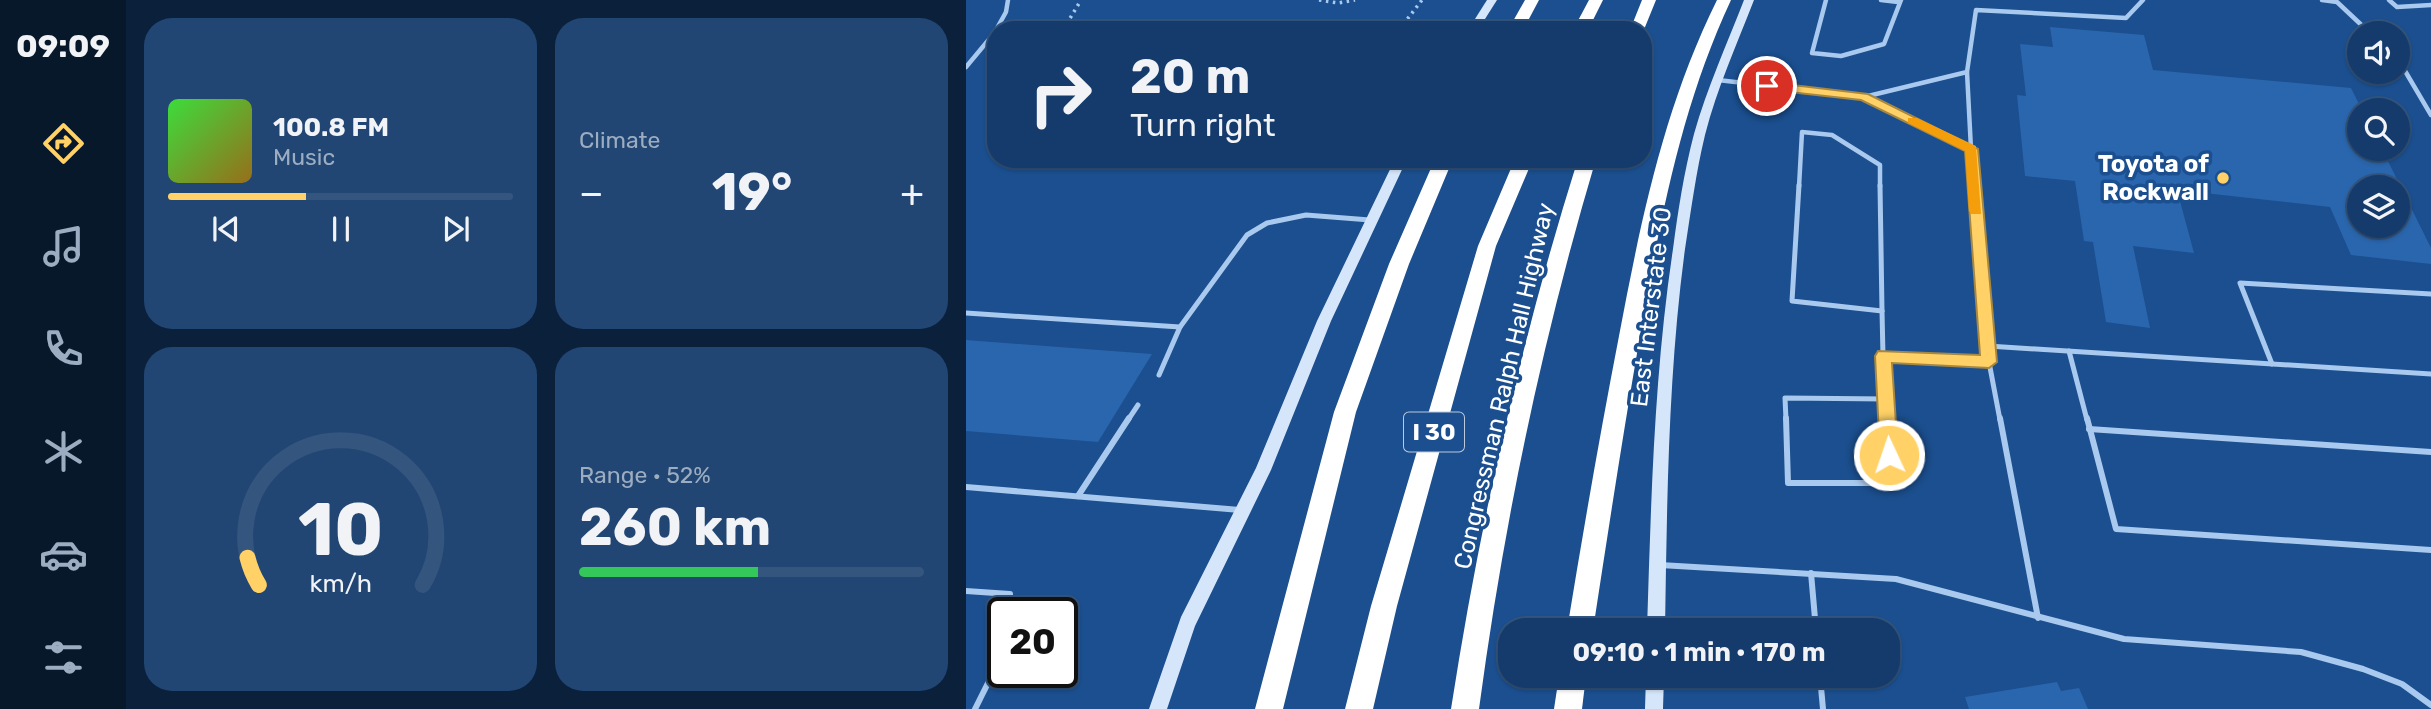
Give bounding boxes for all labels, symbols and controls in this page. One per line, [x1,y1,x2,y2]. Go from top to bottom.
map controls [2347,21,2410,238]
button: sound [2347,21,2410,84]
text: 09:09 [16,27,110,65]
text: 20 m [1130,47,1251,105]
icon: right [1015,49,1106,140]
pin [1737,56,1797,116]
icon: arrive [1748,67,1786,105]
button: search [2347,98,2410,161]
text: Turn right [1130,106,1275,144]
text: 100.8 FM [273,112,389,143]
icon: directions [39,119,88,168]
text: Climate [579,126,660,154]
text: Music [273,143,335,171]
place label: Toyota of Rockwall [2098,150,2209,206]
text: 19° [712,161,792,223]
text: − [579,170,604,216]
text: + [900,170,924,216]
marker: Toyota of Rockwall [2215,170,2231,186]
button: layers [2347,175,2410,238]
street label: Congressman Ralph Hall Highway [1448,200,1560,572]
street label: East Interstate 30 [1625,205,1677,409]
icon: previous [207,210,245,248]
icon: pause [322,210,360,248]
icon: next [437,210,475,248]
icon: music [39,222,88,271]
icon: phone [39,324,88,373]
road number: I 30 [1404,412,1464,452]
position arrow [1852,418,1926,492]
icon: climate [39,427,88,476]
text: Range · 52% [579,461,711,489]
text: 10 [298,487,383,573]
text: 260 km [579,496,771,558]
icon: car [39,530,88,579]
text: km/h [309,569,372,598]
speed limit sign: 20 [987,597,1078,688]
icon: filters [39,633,88,682]
text: 09:10 · 1 min · 170 m [1572,637,1826,668]

